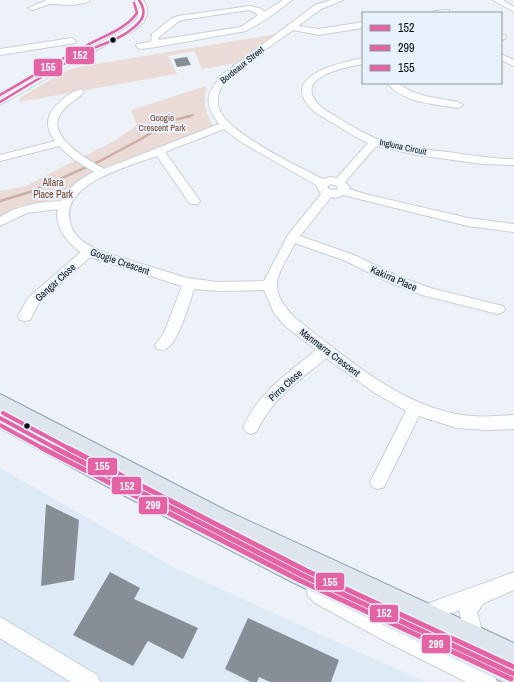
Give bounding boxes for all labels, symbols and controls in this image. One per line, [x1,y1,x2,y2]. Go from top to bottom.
legend [362,12,502,84]
text: 152 [398,20,414,36]
unlabelled marker [108,35,118,45]
text: 299 [398,40,414,56]
street label: Bordeaux Street [217,44,267,86]
line badge: 152 [65,46,95,65]
text: 152 [72,48,88,62]
line badge: 155 [33,58,63,77]
text: 155 [40,60,56,74]
text: 155 [398,60,415,76]
park label: Googie Crescent Park [139,112,186,134]
street label: Ingluna Circuit [378,136,428,158]
park label: Allara Place Park [33,176,74,201]
street label: Googie Crescent [88,245,152,278]
street label: Gangar Close [32,260,79,304]
street label: Kakirra Place [369,263,419,294]
street label: Manmarra Crescent [297,325,363,380]
street label: Pirra Close [266,367,305,404]
unlabelled marker [22,421,32,431]
line badge: 155 [87,457,118,476]
text: 155 [94,459,110,473]
line badge: 152 [111,476,142,495]
text: 152 [119,479,135,493]
line badge: 299 [138,496,168,515]
text: 299 [145,498,161,512]
line badge: 155 [315,572,345,591]
text: 155 [322,575,338,589]
line badge: 152 [369,604,399,623]
text: 152 [376,606,392,620]
line badge: 299 [421,634,451,654]
text: 299 [428,637,444,651]

